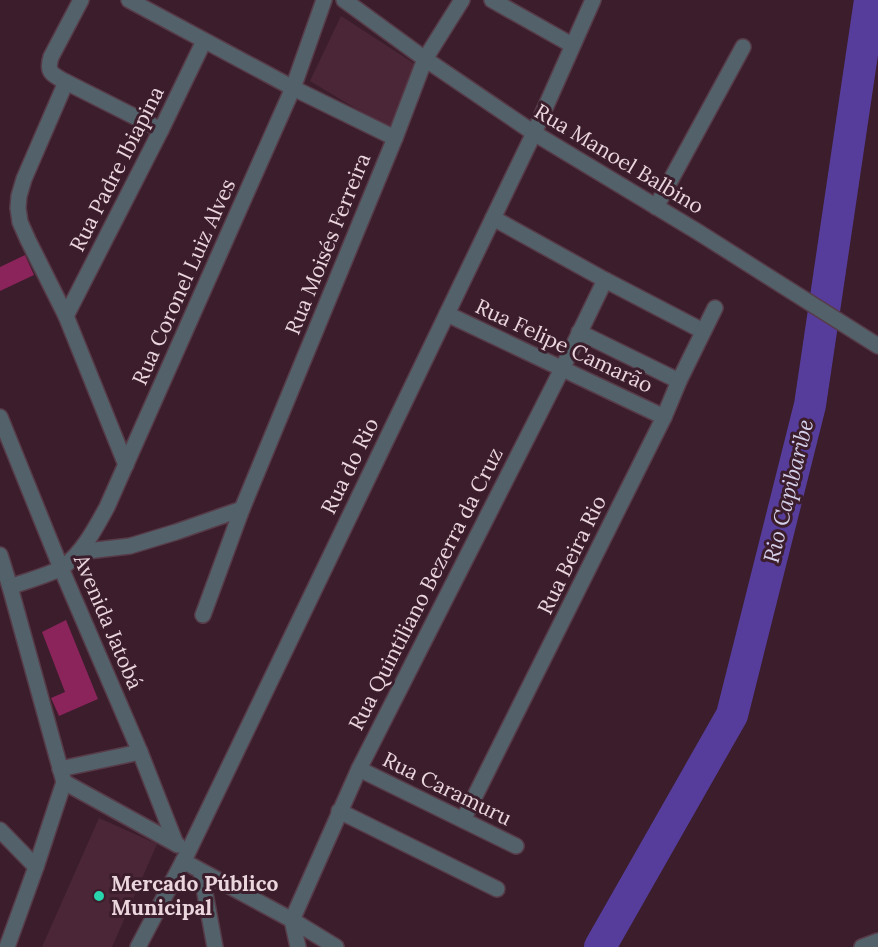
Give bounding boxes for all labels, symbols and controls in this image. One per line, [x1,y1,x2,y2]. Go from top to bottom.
street label: Rua Padre Ibiapina [63,81,170,256]
street label: Rua Manoel Balbino [530,97,709,220]
street label: Rua Moisés Ferreira [279,149,376,339]
street label: Rua Coronel Luiz Alves [126,175,241,389]
street label: Rua Felipe Camarão [471,293,657,399]
street label: Rua do Rio [315,413,384,518]
water label: Rio Capibaribe [757,416,819,566]
street label: Rua Quintiliano Bezerra da Cruz [342,443,509,735]
street label: Rua Beira Rio [531,491,612,619]
street label: Avenida Jatobá [68,549,149,693]
street label: Rua Caramuru [378,746,516,831]
place label: Mercado Público Municipal [111,870,279,921]
marker: Mercado Público Municipal [92,889,106,903]

